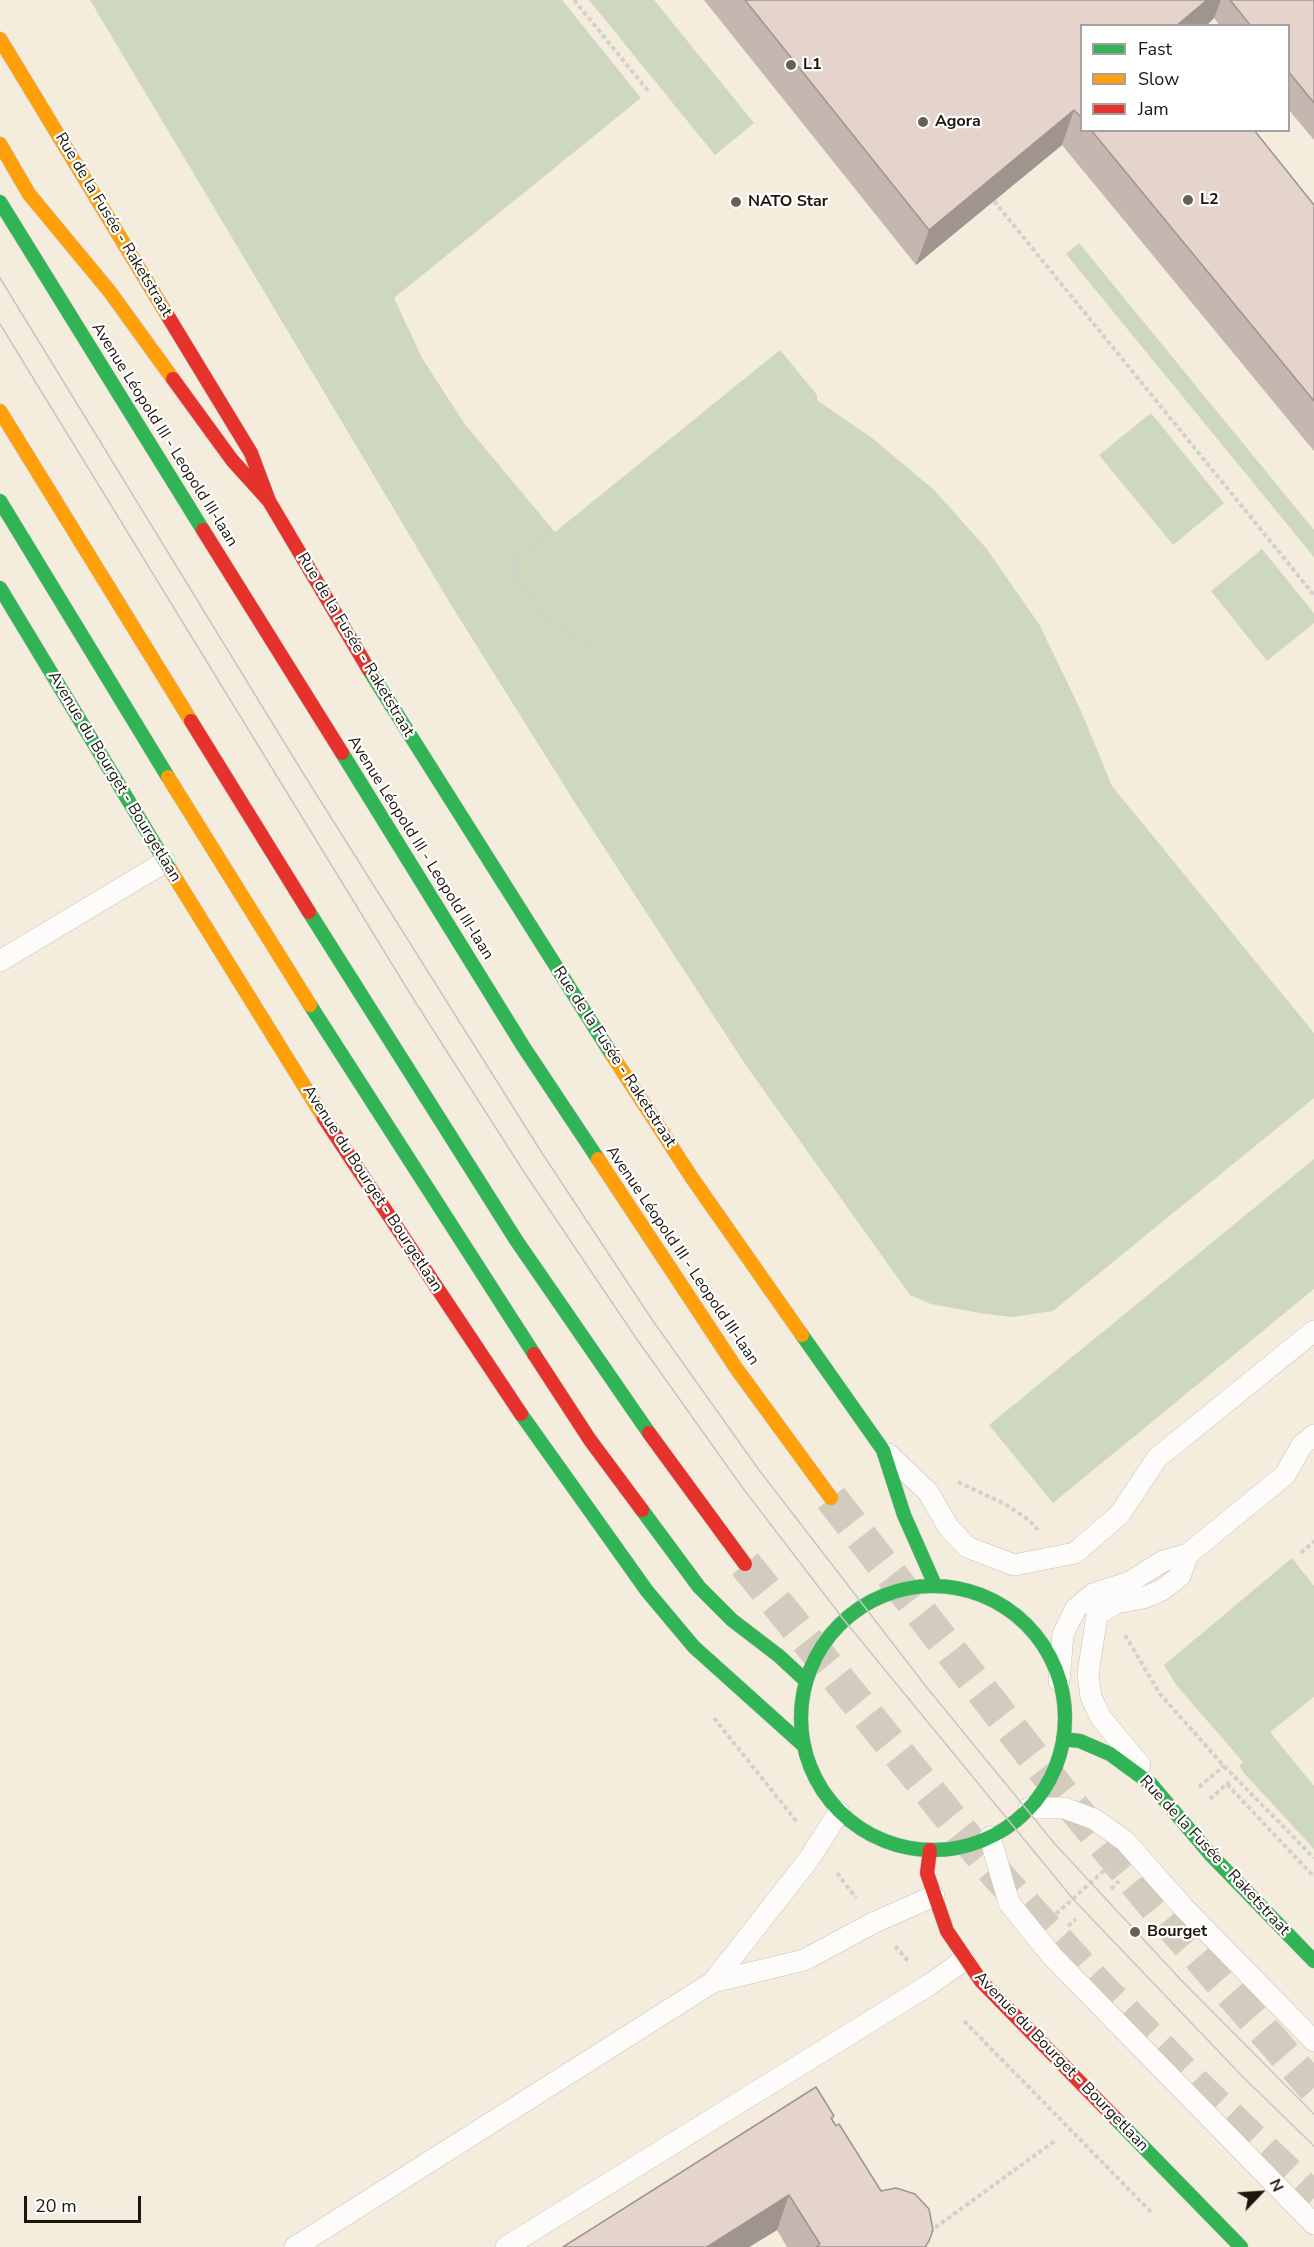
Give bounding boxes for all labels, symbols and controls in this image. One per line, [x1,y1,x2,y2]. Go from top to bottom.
legend [1080,24,1290,132]
text: Fast [1138,37,1172,61]
place label: L1 [803,55,822,75]
marker: L1 [784,58,798,72]
text: Slow [1138,67,1179,91]
text: Jam [1138,97,1169,121]
place label: Agora [935,112,981,132]
marker: Agora [916,115,930,129]
street label: Rue de la Fusée - Raketstraat [50,129,176,321]
place label: L2 [1200,190,1219,210]
place label: NATO Star [748,192,828,212]
marker: L2 [1181,193,1195,207]
marker: NATO Star [729,195,743,209]
street label: Avenue Léopold III - Leopold III-laan [87,320,241,550]
street label: Rue de la Fusée - Raketstraat [292,549,418,741]
street label: Avenue du Bourget - Bourgetlaan [43,668,185,886]
street label: Avenue Léopold III - Leopold III-laan [343,733,497,963]
street label: Rue de la Fusée - Raketstraat [548,963,680,1151]
street label: Avenue du Bourget - Bourgetlaan [298,1082,446,1296]
street label: Avenue Léopold III - Leopold III-laan [601,1143,763,1369]
street label: Rue de la Fusée - Raketstraat [1135,1772,1293,1940]
place label: Bourget [1147,1922,1207,1942]
marker: Bourget [1128,1925,1142,1939]
street label: Avenue du Bourget - Bourgetlaan [970,1968,1152,2156]
north arrow [1230,2163,1290,2223]
text: N [1264,2175,1289,2195]
scale bar [27,2184,144,2222]
text: 20 m [35,2194,77,2218]

